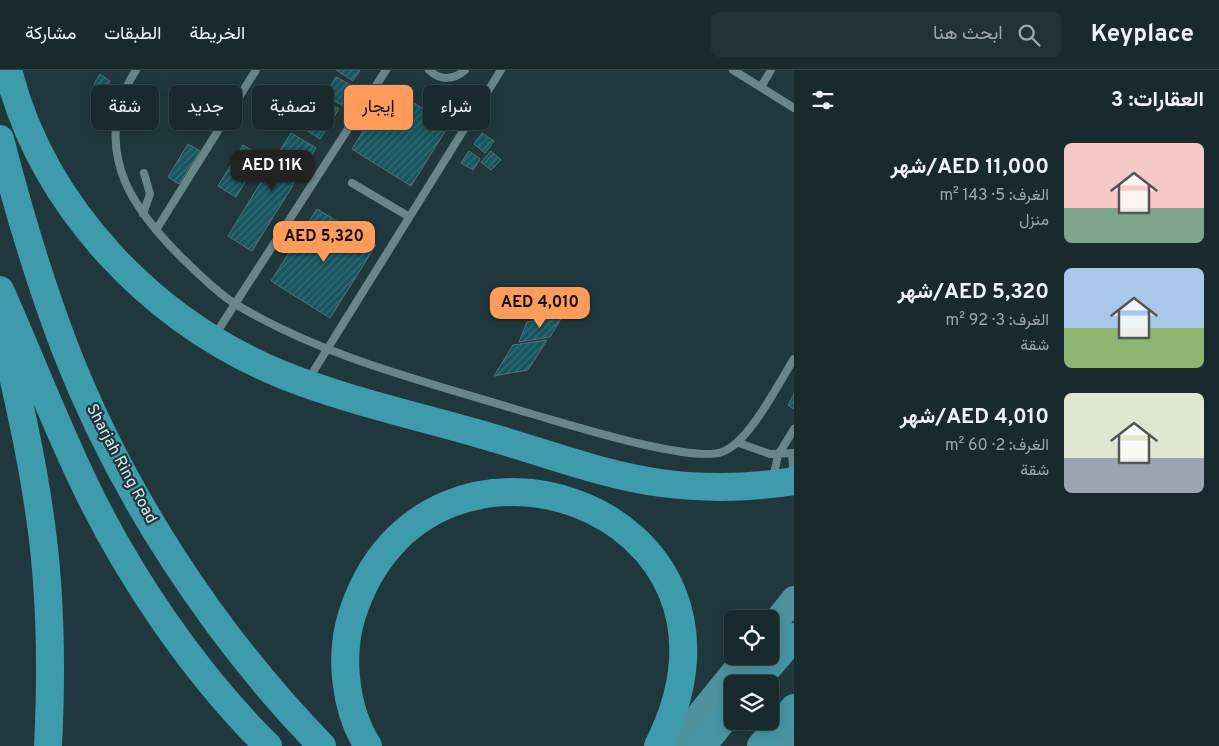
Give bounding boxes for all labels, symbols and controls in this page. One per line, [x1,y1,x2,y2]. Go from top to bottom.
search box [711,12,1061,57]
text: Keyplace [1091,20,1194,50]
icon: search [1015,21,1043,49]
text: ابحث هنا [933,22,1003,46]
text: مشاركة [25,23,76,46]
text: الطبقات [104,23,161,46]
text: الخريطة [189,23,245,46]
chip: شقة [91,85,159,130]
chip: جديد [169,85,242,130]
chip: تصفية [252,85,334,130]
chip: إيجار [344,85,413,130]
chip: شراء [423,85,490,130]
icon: filters [809,86,837,114]
text: العقارات: 3 [1111,87,1204,114]
pin: AED 11K [226,150,318,192]
text: AED 11,000/شهر [891,154,1049,181]
text: AED 11K [242,156,302,176]
icon: home [1104,163,1164,223]
text: الغرف: 5 · 143 m² [939,186,1049,206]
text: منزل [1019,211,1049,231]
pin: AED 5,320 [267,220,381,263]
text: AED 5,320 [284,227,364,247]
text: AED 5,320/شهر [898,279,1049,306]
pin: AED 4,010 [483,286,597,329]
icon: home [1104,288,1164,348]
text: AED 4,010 [501,293,579,313]
text: الغرف: 3 · 92 m² [946,311,1049,331]
text: شقة [1020,336,1049,356]
street label: Sharjah Ring Road [81,401,161,527]
text: AED 4,010/شهر [900,404,1049,431]
icon: home [1104,413,1164,473]
text: الغرف: 2 · 60 m² [945,436,1049,456]
text: شقة [1020,461,1049,481]
map controls [724,610,779,730]
button: locate [724,610,779,665]
button: layers [724,675,779,730]

